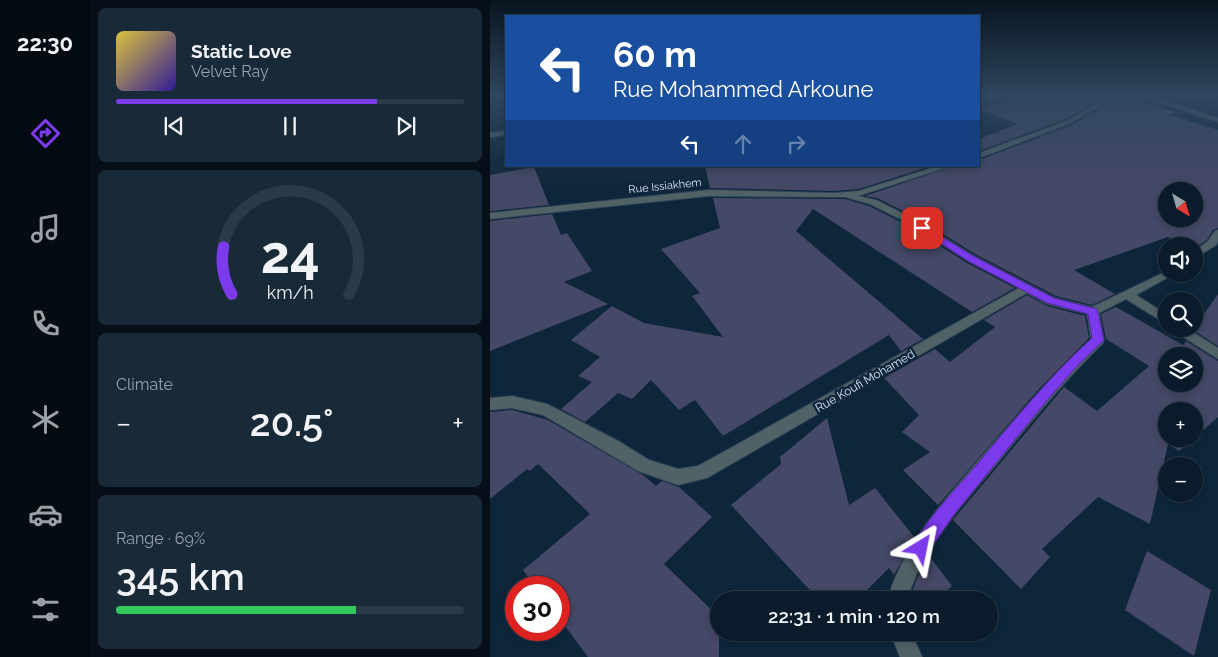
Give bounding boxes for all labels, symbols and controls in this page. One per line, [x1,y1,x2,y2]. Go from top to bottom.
text: 22:30 [17,30,73,56]
text: 60 m [613,34,697,75]
icon: left [530,35,595,100]
text: Static Love [191,40,292,62]
text: Velvet Ray [191,62,269,81]
text: Rue Mohammed Arkoune [613,76,873,102]
icon: previous [160,112,188,140]
icon: pause [276,112,304,140]
icon: next [392,112,420,140]
icon: directions [28,116,63,151]
icon: left [676,130,704,158]
icon: ahead [729,130,757,158]
icon: right [782,130,810,158]
street label: Rue Issiakhem [628,176,702,196]
north arrow [1158,182,1202,228]
map controls [1158,182,1203,502]
pin [901,207,943,249]
icon: music [28,211,63,246]
icon: arrive [908,214,936,242]
text: 24 [260,224,320,285]
button: sound [1158,237,1203,282]
text: km/h [266,282,314,303]
button: search [1158,292,1203,337]
icon: phone [28,306,63,341]
street label: Rue Koufi Mohamed [813,347,917,415]
button: layers [1158,347,1203,392]
text: Climate [116,375,173,394]
text: 20.5° [250,400,334,445]
icon: climate [28,402,63,437]
button: + [1158,402,1203,447]
text: − [116,407,131,440]
text: + [452,407,464,440]
button: − [1158,457,1203,502]
icon: car [28,497,63,532]
position arrow [894,521,946,573]
text: Range · 69% [116,529,205,548]
text: 345 km [116,554,245,599]
speed limit sign: 30 [505,576,570,641]
icon: filters [28,592,63,627]
text: 22:31 · 1 min · 120 m [768,605,940,627]

